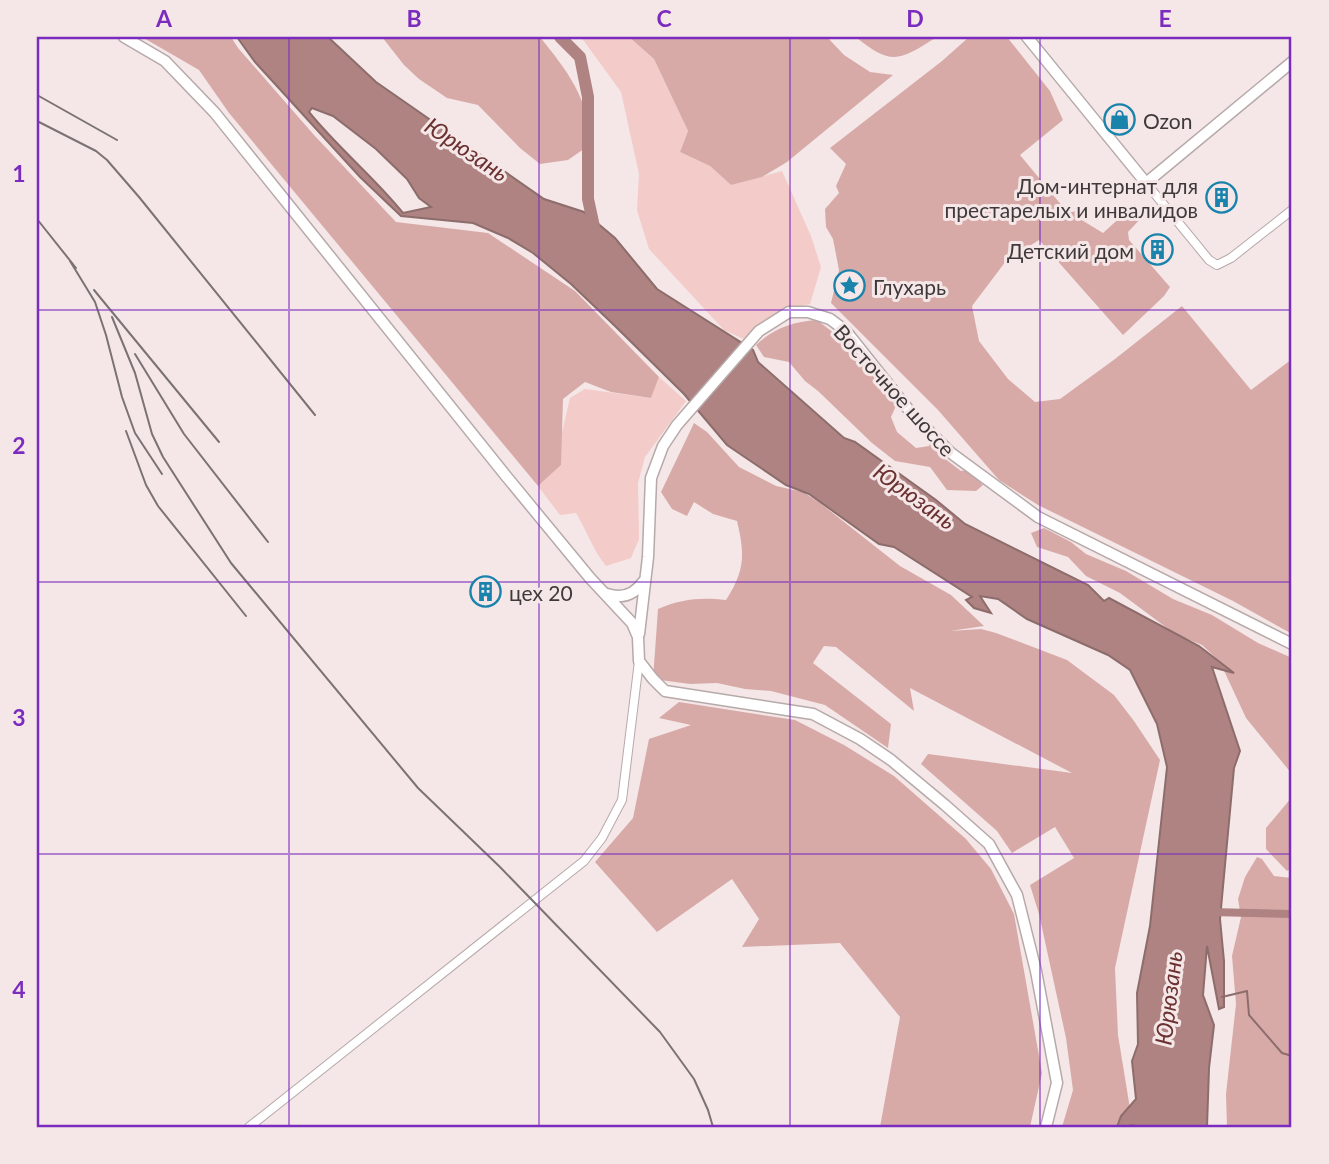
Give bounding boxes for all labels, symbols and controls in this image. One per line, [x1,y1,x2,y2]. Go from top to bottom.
text: A [155,4,173,32]
text: B [406,4,422,32]
text: C [656,4,672,32]
text: D [906,4,924,32]
text: E [1158,4,1172,32]
shop icon: Ozon [1103,103,1137,137]
place label: Ozon [1143,108,1193,133]
water label: Юрюзань [420,111,514,187]
text: 1 [12,159,26,187]
place label: Дом-интернат для престарелых и инвалидов [944,173,1198,222]
building icon: Дом-интернат для престарелых и инвалидов [1204,180,1238,214]
building icon: Детский дом [1140,233,1174,267]
place label: Детский дом [1007,238,1134,263]
place icon: Глухарь [833,269,867,303]
place label: Глухарь [873,274,946,299]
street label: Восточное шоссе [829,319,961,461]
text: 2 [12,431,26,459]
water label: Юрюзань [868,457,962,535]
building icon: цех 20 [469,575,503,609]
place label: цех 20 [509,580,573,605]
text: 3 [12,703,26,731]
water label: Юрюзань [1148,949,1188,1047]
text: 4 [12,975,26,1003]

